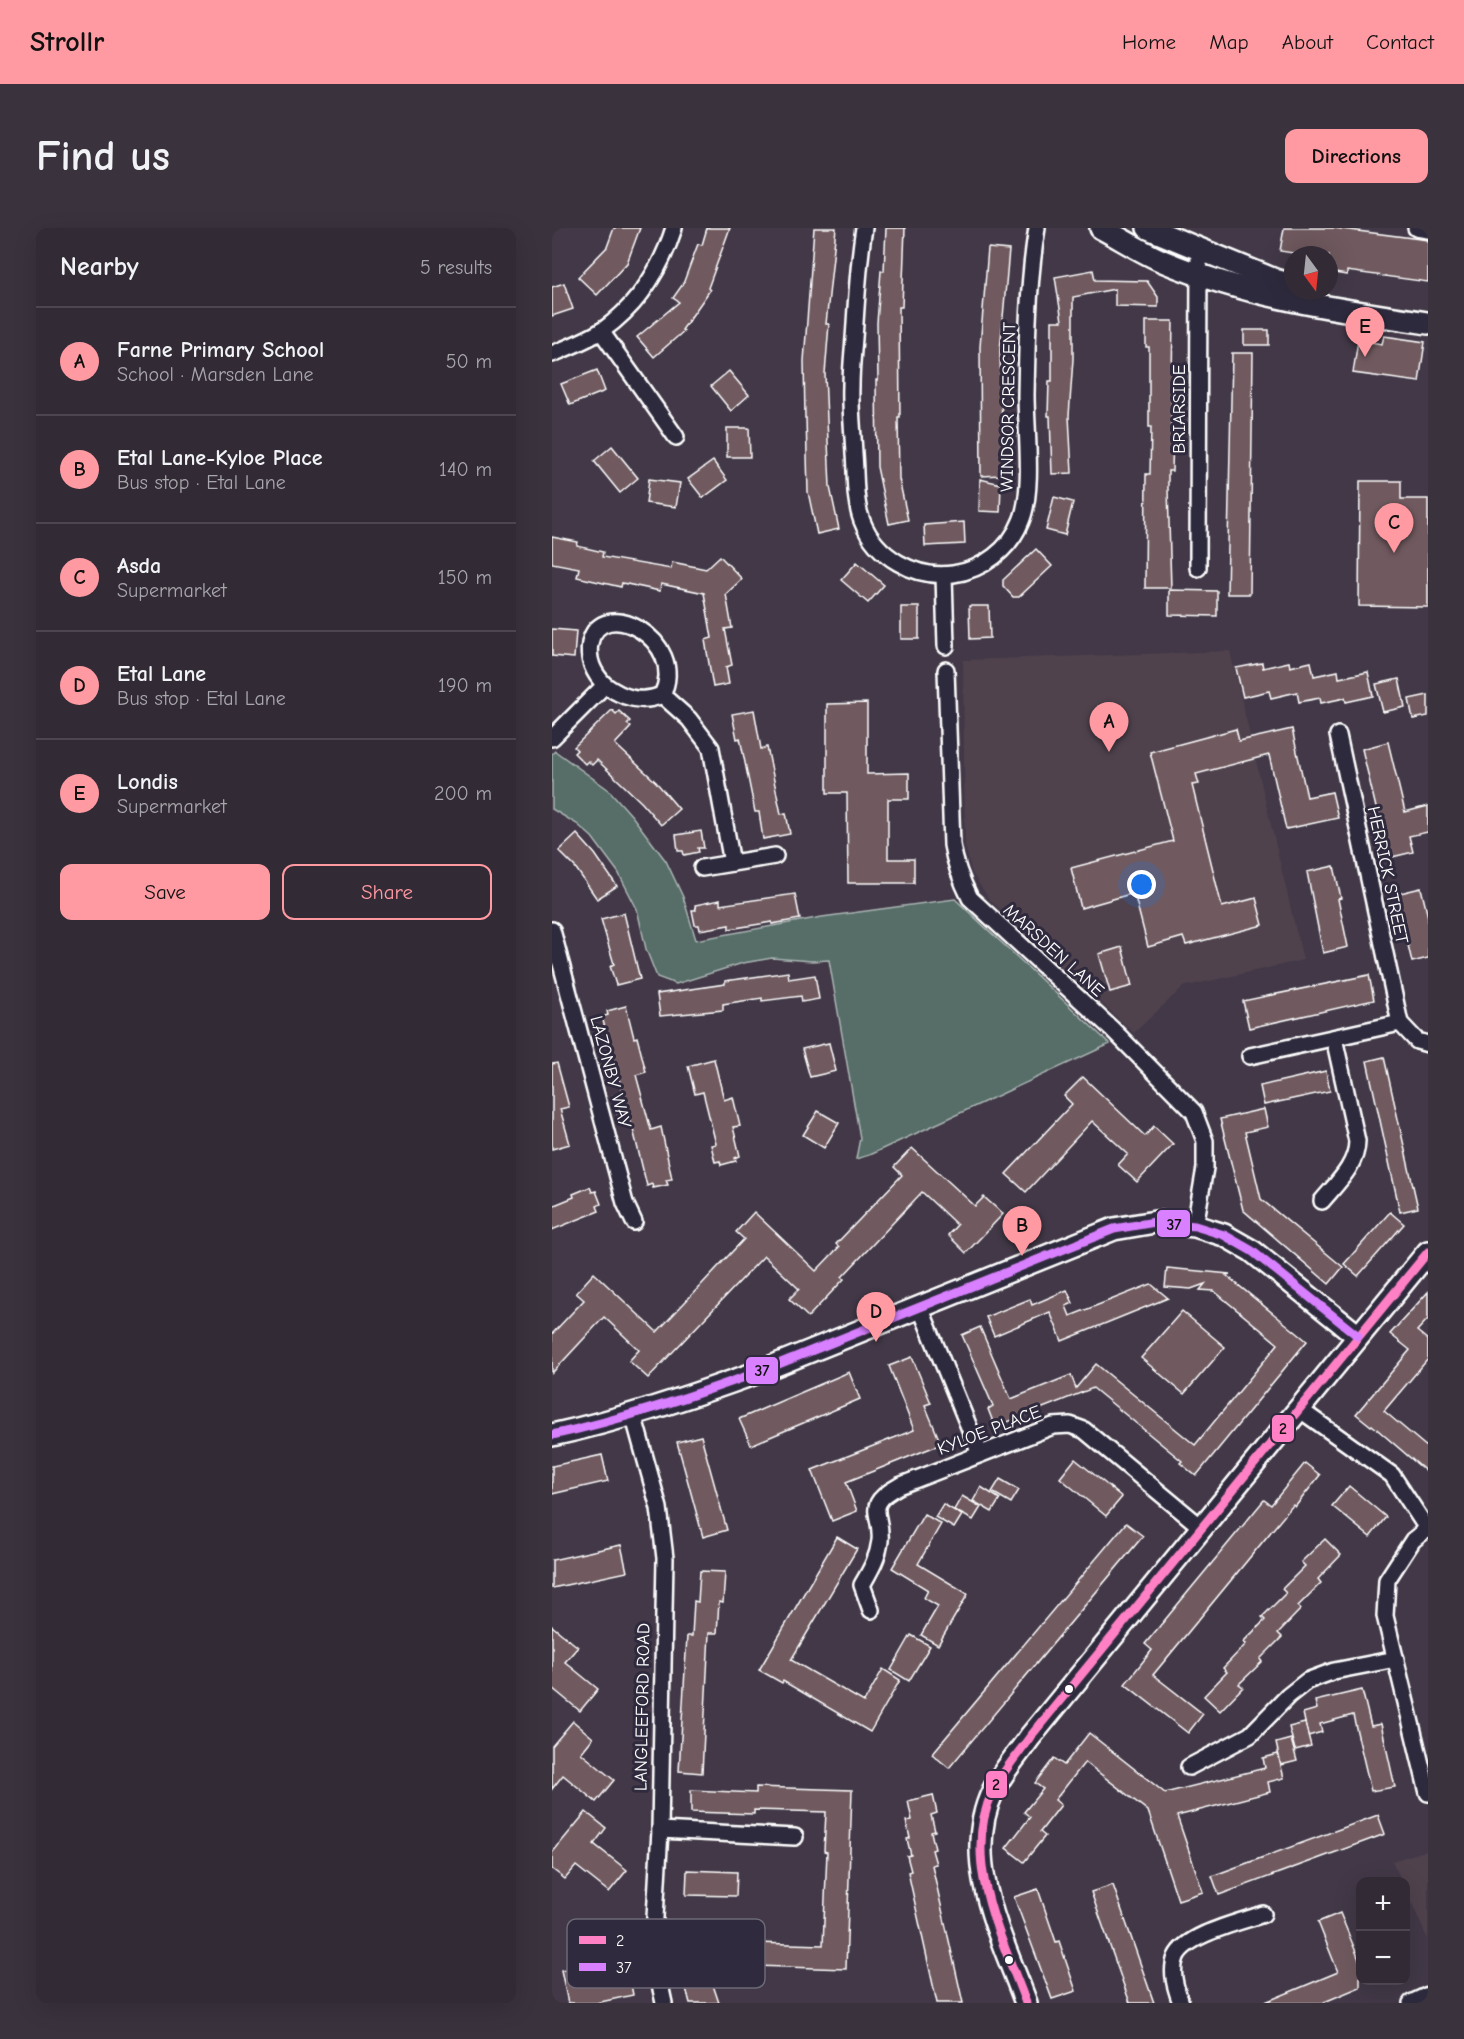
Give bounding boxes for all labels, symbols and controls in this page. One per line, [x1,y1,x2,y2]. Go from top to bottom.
text: Strollr [30,26,104,58]
text: Home [1122,30,1176,54]
text: Map [1209,30,1249,54]
text: About [1282,30,1333,54]
text: Contact [1366,30,1434,54]
button: Directions [1285,129,1428,183]
text: Find us [36,132,170,181]
north arrow [1284,246,1338,300]
text: Nearby [60,252,139,282]
text: 5 results [420,256,492,279]
pin: E [1346,308,1384,357]
street label: WINDSOR CRESCENT [997,321,1020,492]
text: Farne Primary School [117,337,324,363]
text: A [74,350,85,373]
text: 50 m [446,350,492,373]
text: School · Marsden Lane [117,363,314,386]
street label: BRIARSIDE [1169,364,1190,454]
text: Etal Lane-Kyloe Place [117,445,322,471]
text: B [73,458,86,481]
text: 140 m [439,458,492,481]
text: Bus stop · Etal Lane [117,471,286,494]
pin: C [1374,504,1414,553]
text: Asda [117,553,161,579]
text: C [73,566,86,589]
text: 150 m [438,566,492,589]
text: Supermarket [117,579,227,602]
text: Etal Lane [117,661,206,687]
text: D [73,674,86,697]
text: 190 m [438,674,492,697]
text: Bus stop · Etal Lane [117,687,286,710]
pin: A [1090,702,1128,752]
text: Londis [117,769,178,795]
text: E [74,782,85,805]
text: 200 m [434,782,492,805]
text: Supermarket [117,795,227,818]
street label: HERRICK STREET [1363,804,1412,946]
button: Save [60,864,270,920]
button: Share [282,864,492,920]
your location [1127,870,1156,899]
street label: MARSDEN LANE [999,900,1109,1001]
street label: LAZONBY WAY [585,1014,636,1131]
pin: B [1002,1206,1042,1256]
line badge: 37 [1156,1209,1191,1238]
text: 37 [1166,1216,1182,1234]
pin: D [856,1292,896,1342]
line badge: 37 [745,1356,779,1385]
text: 37 [754,1362,770,1380]
street label: KYLOE PLACE [935,1401,1044,1460]
line badge: 2 [1271,1414,1295,1443]
text: 2 [1279,1420,1287,1438]
street label: LANGLEEFORD ROAD [631,1623,654,1791]
unlabelled marker [1063,1683,1075,1695]
line badge: 2 [985,1770,1008,1799]
text: 2 [992,1776,1000,1794]
map controls [1356,1877,1410,1985]
button: + [1356,1877,1410,1931]
legend [567,1919,765,1988]
button: − [1356,1931,1410,1985]
text: 2 [616,1932,624,1950]
unlabelled marker [1003,1954,1015,1966]
text: 37 [616,1959,632,1977]

